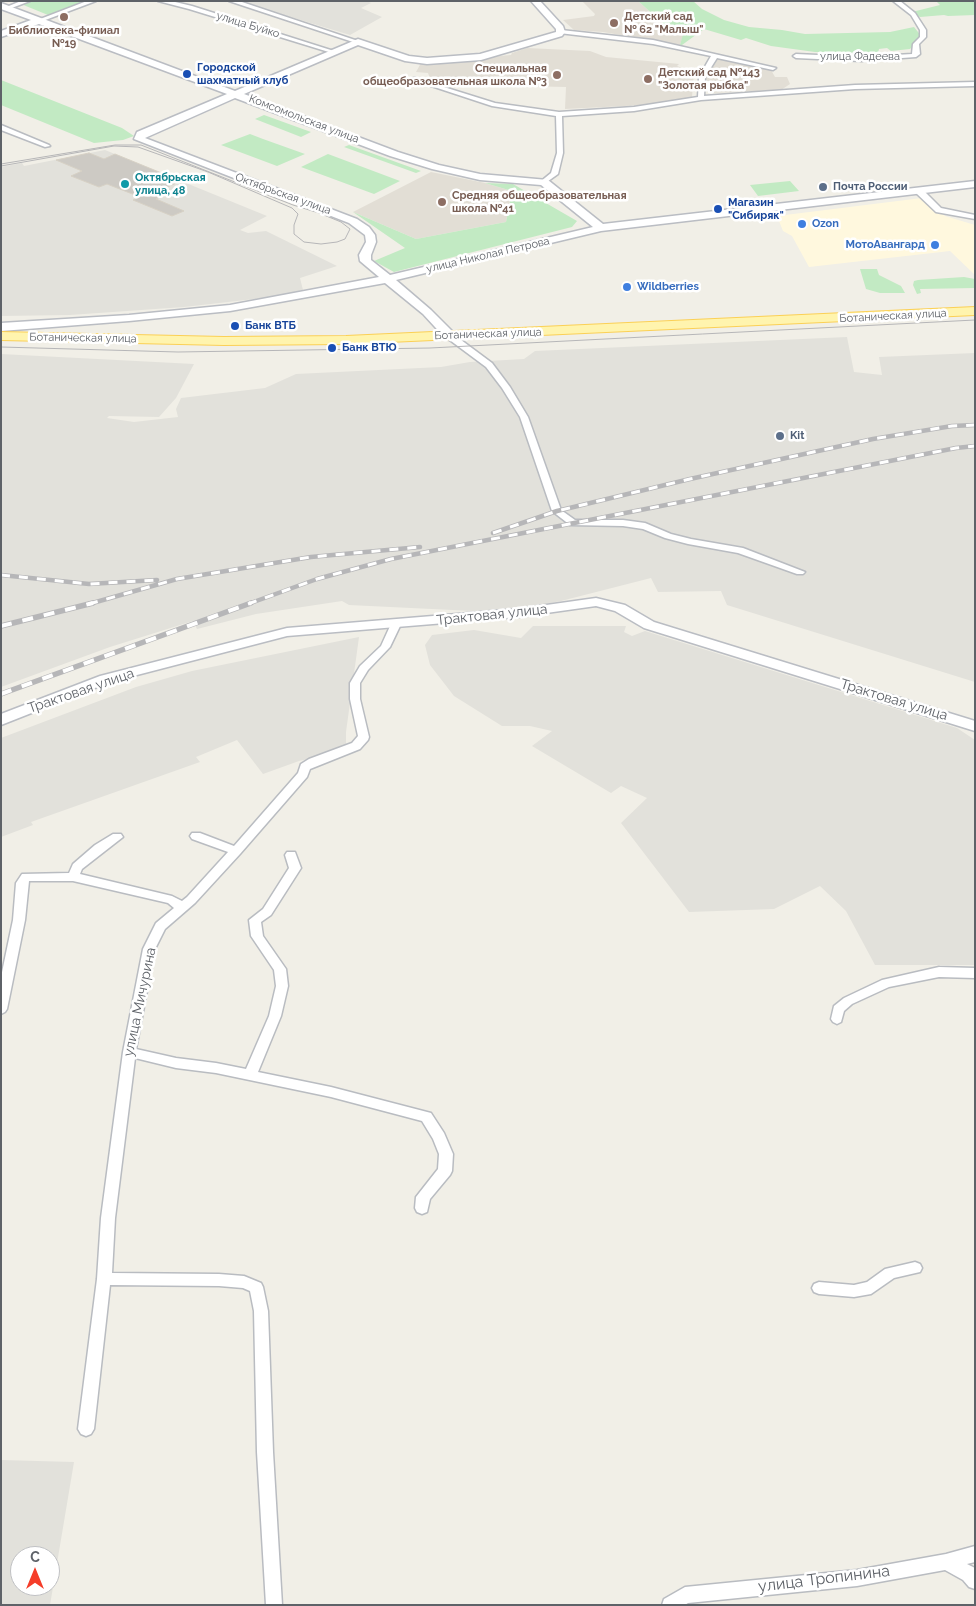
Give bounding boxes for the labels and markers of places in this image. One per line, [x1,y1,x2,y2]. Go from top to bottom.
place label: Детский сад № 62 "Малыш" [624,10,704,36]
marker: Библиотека-филиал №19 [58,11,70,23]
marker: Детский сад № 62 "Малыш" [608,17,620,29]
place label: Библиотека-филиал №19 [8,24,120,50]
place label: Городской шахматный клуб [197,61,288,87]
place label: Специальная общеобразовательная школа №3 [363,62,547,88]
place label: Детский сад №143 "Золотая рыбка" [658,66,760,92]
marker: Городской шахматный клуб [181,68,193,80]
marker: Специальная общеобразовательная школа №3 [551,69,563,81]
marker: Детский сад №143 "Золотая рыбка" [642,73,654,85]
place label: Октябрьская улица, 48 [135,171,206,197]
marker: Октябрьская улица, 48 [119,178,131,190]
place label: Почта России [833,180,907,194]
marker: Почта России [817,181,829,193]
place label: Средняя общеобразовательная школа №41 [452,189,627,215]
marker: Средняя общеобразовательная школа №41 [436,196,448,208]
place label: Магазин "Сибиряк" [728,196,784,222]
marker: Магазин "Сибиряк" [712,203,724,215]
place label: Ozon [812,217,839,231]
marker: Ozon [796,218,808,230]
place label: МотоАвангард [845,238,925,252]
marker: МотоАвангард [929,239,941,251]
place label: Wildberries [637,280,699,294]
marker: Wildberries [621,281,633,293]
place label: Банк ВТБ [245,319,296,333]
marker: Банк ВТБ [229,320,241,332]
place label: Банк ВТЮ [342,341,397,355]
marker: Банк ВТЮ [326,342,338,354]
place label: Kit [790,429,804,443]
marker: Kit [774,430,786,442]

